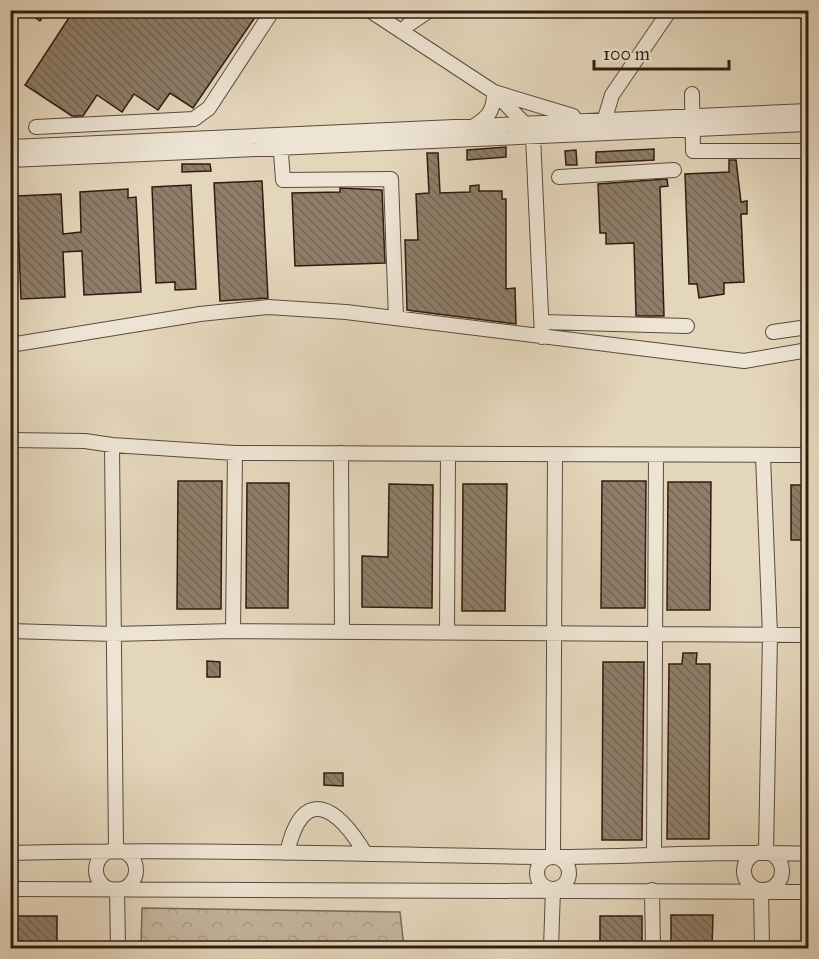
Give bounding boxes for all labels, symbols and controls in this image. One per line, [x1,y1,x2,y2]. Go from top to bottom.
scale bar [594,33,729,71]
text: 100 m [603,43,650,65]

